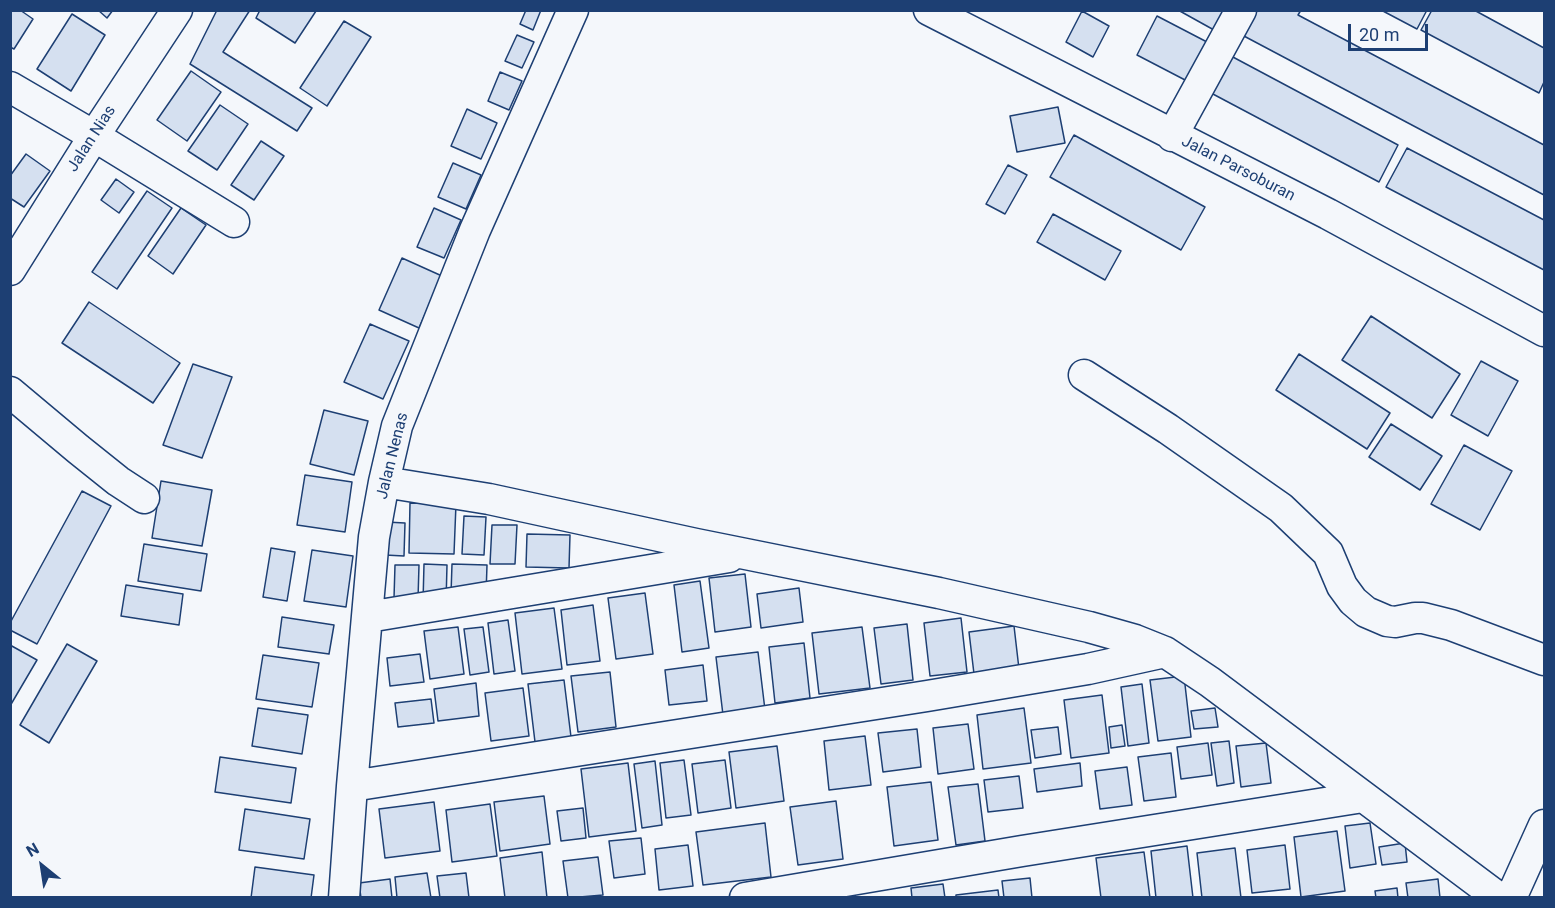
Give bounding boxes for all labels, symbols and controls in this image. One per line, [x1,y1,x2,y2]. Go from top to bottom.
scale bar [1351,12,1430,50]
text: 20 m [1359,24,1399,45]
street label: Jalan Nias [63,102,121,176]
street label: Jalan Parsoburan [1178,132,1298,206]
street label: Jalan Nenas [373,411,413,501]
north arrow [12,836,72,896]
text: N [23,839,42,861]

